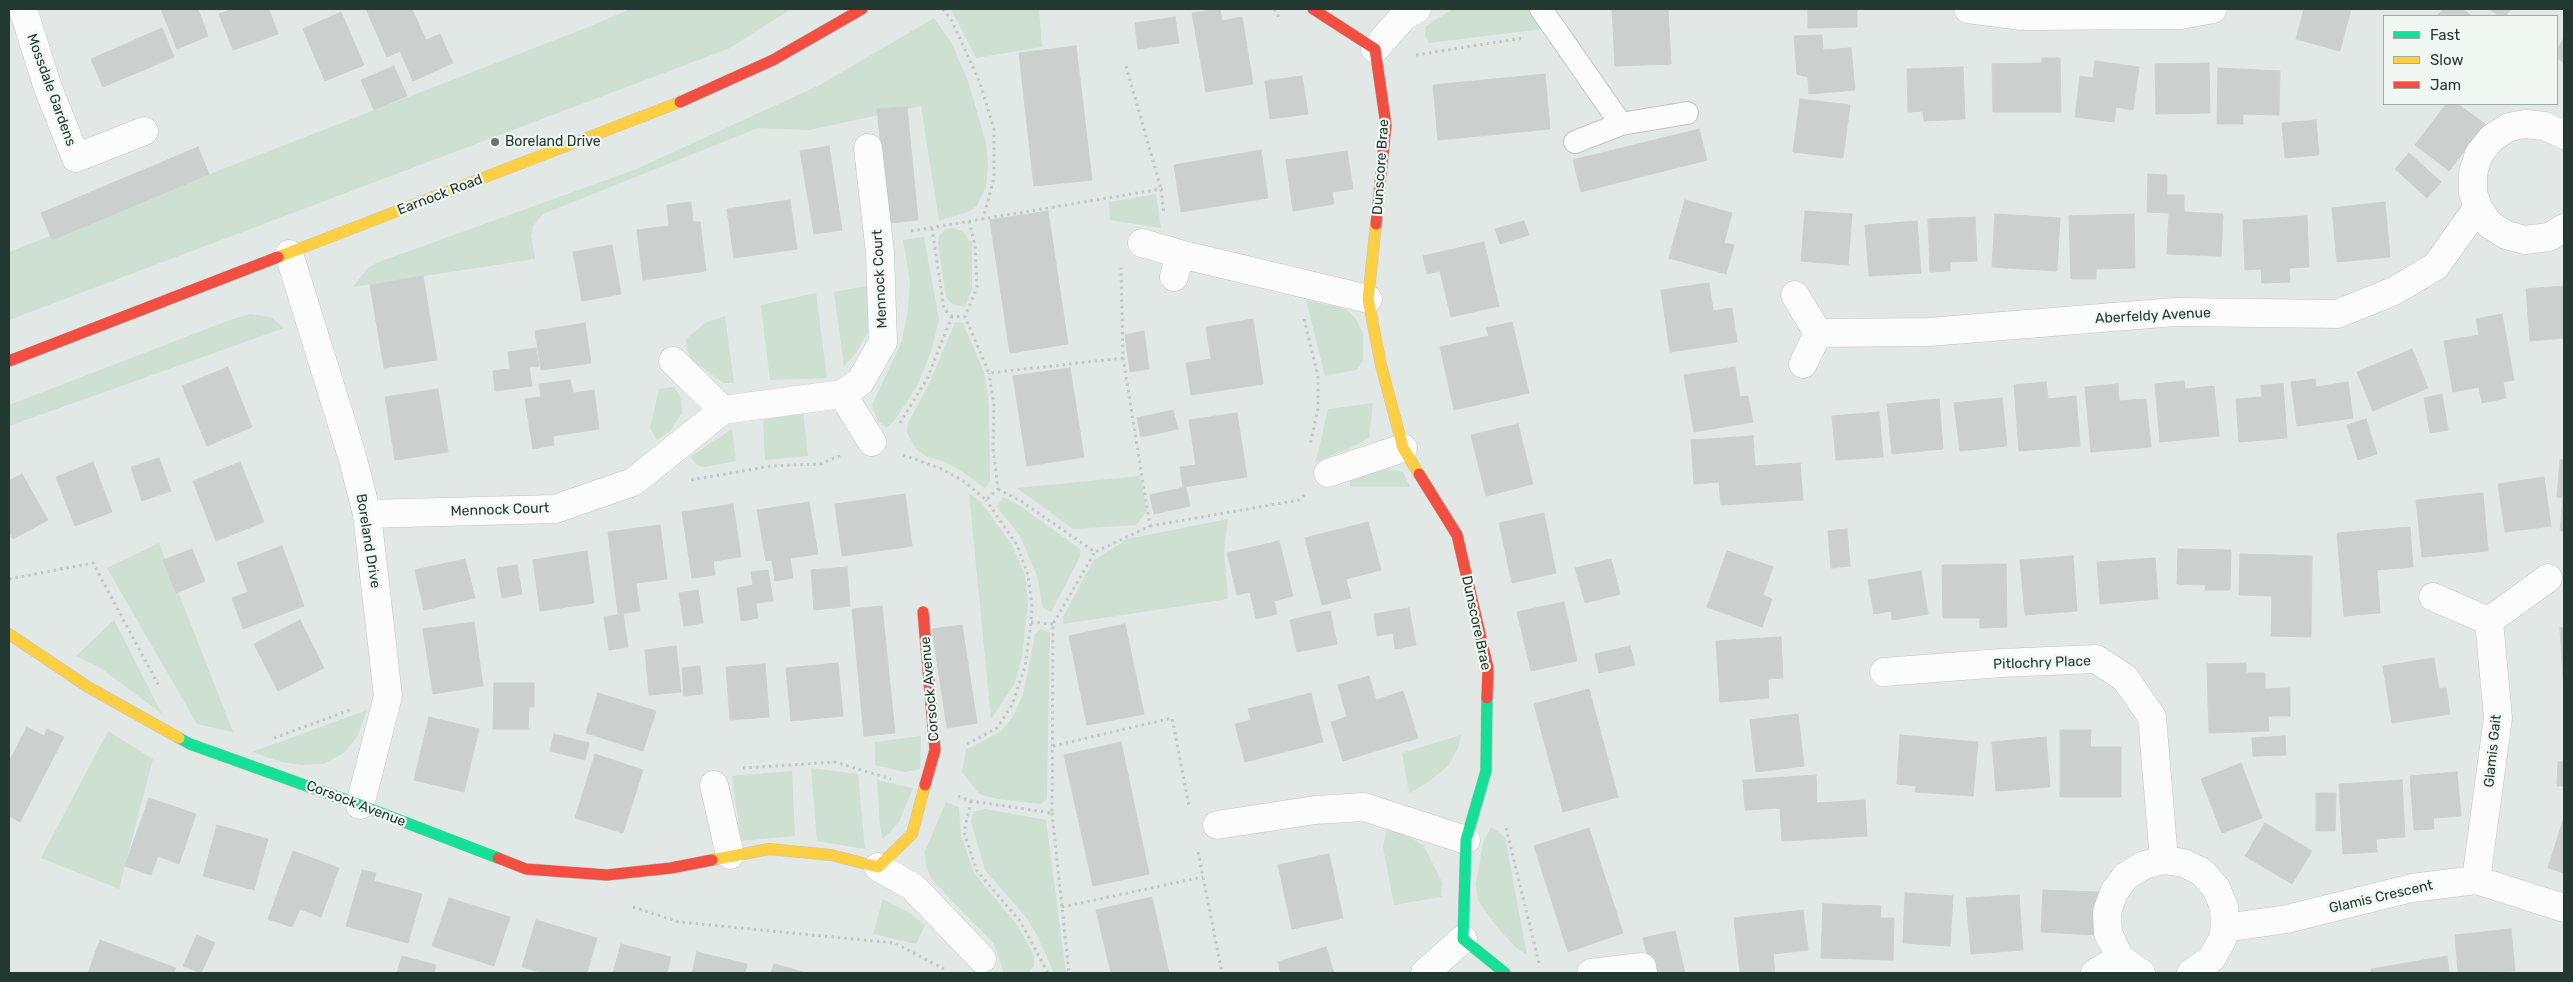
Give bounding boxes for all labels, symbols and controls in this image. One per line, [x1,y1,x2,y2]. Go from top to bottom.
legend [2383,15,2558,105]
text: Fast [2430,26,2460,44]
street label: Mossdale Gardens [23,32,79,148]
text: Slow [2430,51,2463,69]
text: Jam [2430,76,2461,94]
street label: Dunscore Brae [1369,119,1393,215]
place label: Boreland Drive [505,134,600,150]
marker: Boreland Drive [489,136,501,148]
street label: Earnock Road [395,171,485,219]
street label: Mennock Court [869,229,891,329]
street label: Aberfeldy Avenue [2095,305,2211,327]
street label: Boreland Drive [352,493,384,589]
street label: Mennock Court [450,500,550,520]
street label: Dunscore Brae [1458,574,1494,672]
street label: Corsock Avenue [917,636,943,742]
street label: Pitlochry Place [1993,653,2091,673]
street label: Glamis Gait [2481,714,2505,788]
street label: Corsock Avenue [304,777,408,831]
street label: Glamis Crescent [2327,877,2435,917]

